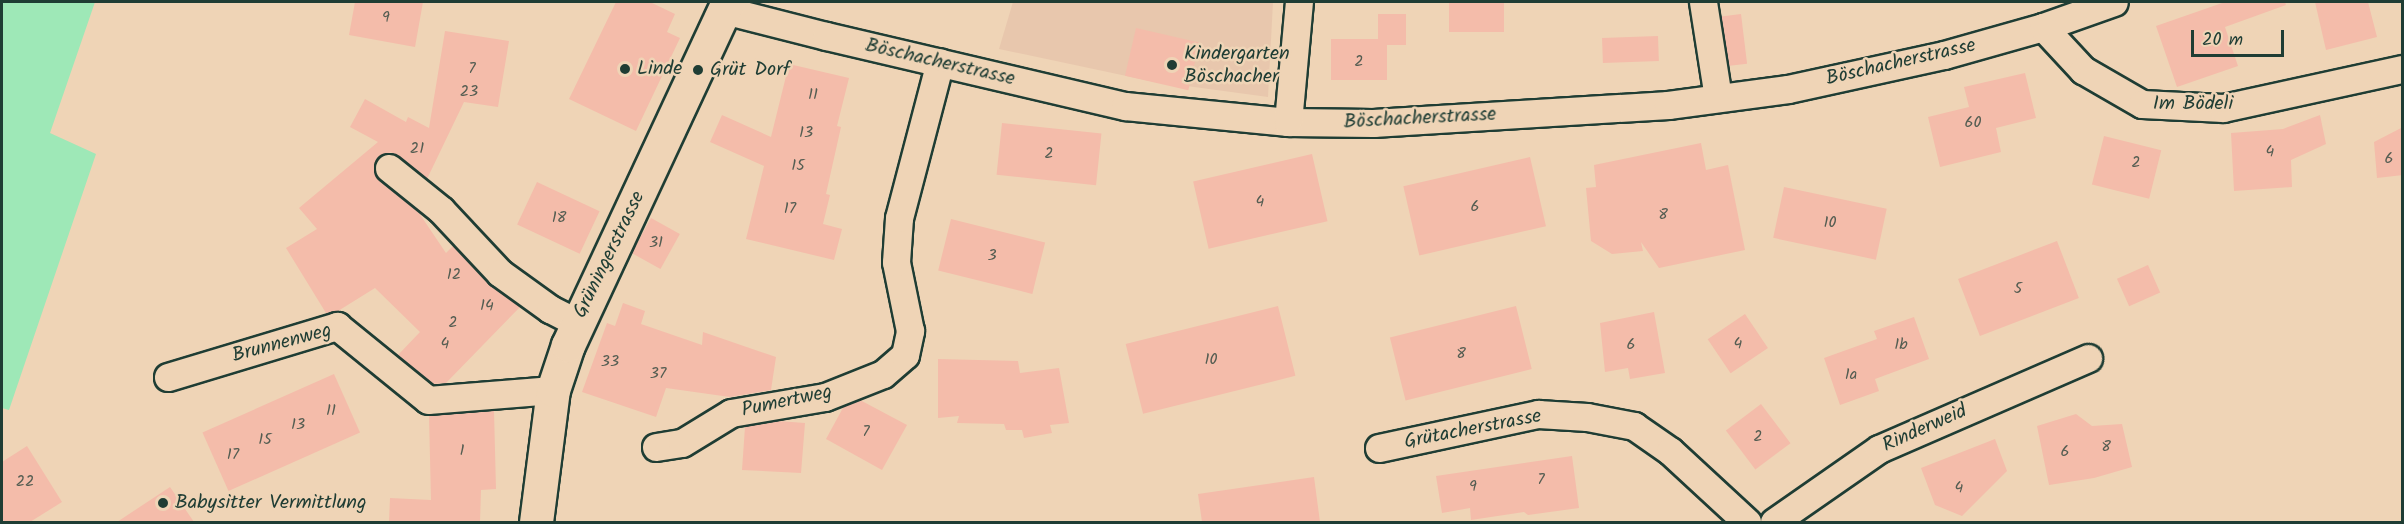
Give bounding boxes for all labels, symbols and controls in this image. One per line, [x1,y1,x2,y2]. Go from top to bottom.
house number: 9 [382,8,390,28]
scale bar [2194,18,2287,56]
text: 20 m [2202,26,2243,55]
street label: Böschacherstrasse [863,34,1017,92]
street label: Böschacherstrasse [1824,34,1978,92]
place label: Kindergarten Böschacher [1184,42,1290,89]
house number: 2 [1354,52,1364,72]
place label: Linde [637,57,682,81]
place label: Grüt Dorf [710,58,790,82]
marker: Kindergarten Böschacher [1165,58,1179,72]
house number: 7 [468,59,476,79]
marker: Linde [618,62,632,76]
marker: Grüt Dorf [691,63,705,77]
house number: 23 [460,82,478,102]
house number: 11 [808,85,818,105]
street label: Im Bödeli [2153,92,2233,116]
street label: Böschacherstrasse [1343,103,1497,135]
house number: 60 [1965,113,1981,133]
house number: 13 [799,123,813,143]
house number: 21 [410,139,424,159]
house number: 4 [2266,142,2274,162]
house number: 2 [1044,144,1054,164]
house number: 6 [2385,149,2393,169]
house number: 2 [2131,153,2141,173]
house number: 15 [791,156,805,176]
street label: Grüningerstrasse [569,188,651,322]
house number: 4 [1256,192,1264,212]
house number: 6 [1471,197,1479,217]
house number: 17 [784,199,796,219]
house number: 8 [1658,205,1668,225]
house number: 18 [552,208,566,228]
house number: 10 [1823,213,1837,233]
house number: 31 [649,233,663,253]
house number: 3 [987,246,997,266]
house number: 12 [447,265,461,285]
house number: 5 [2014,279,2022,299]
house number: 14 [480,296,494,316]
house number: 2 [448,313,458,333]
street label: Brunnenweg [230,319,334,369]
house number: 4 [441,334,449,354]
house number: 4 [1734,334,1742,354]
house number: 6 [1627,335,1635,355]
house number: 1b [1894,335,1908,355]
house number: 8 [1456,344,1466,364]
house number: 10 [1204,350,1218,370]
house number: 33 [601,352,619,372]
house number: 37 [650,364,666,384]
house number: 1a [1845,365,1857,385]
street label: Pumertweg [740,381,834,423]
street label: Rinderweid [1879,400,1971,458]
house number: 11 [326,401,336,421]
street label: Grütacherstrasse [1402,405,1544,455]
house number: 13 [291,415,305,435]
house number: 7 [862,422,870,442]
house number: 2 [1753,427,1763,447]
house number: 15 [258,430,272,450]
house number: 8 [2101,437,2111,457]
house number: 1 [459,441,465,461]
house number: 6 [2061,442,2069,462]
house number: 17 [227,445,239,465]
house number: 7 [1537,470,1545,490]
house number: 22 [16,472,34,492]
house number: 9 [1469,477,1477,497]
house number: 4 [1955,478,1963,498]
place label: Babysitter Vermittlung [175,491,366,515]
marker: Babysitter Vermittlung [156,496,170,510]

